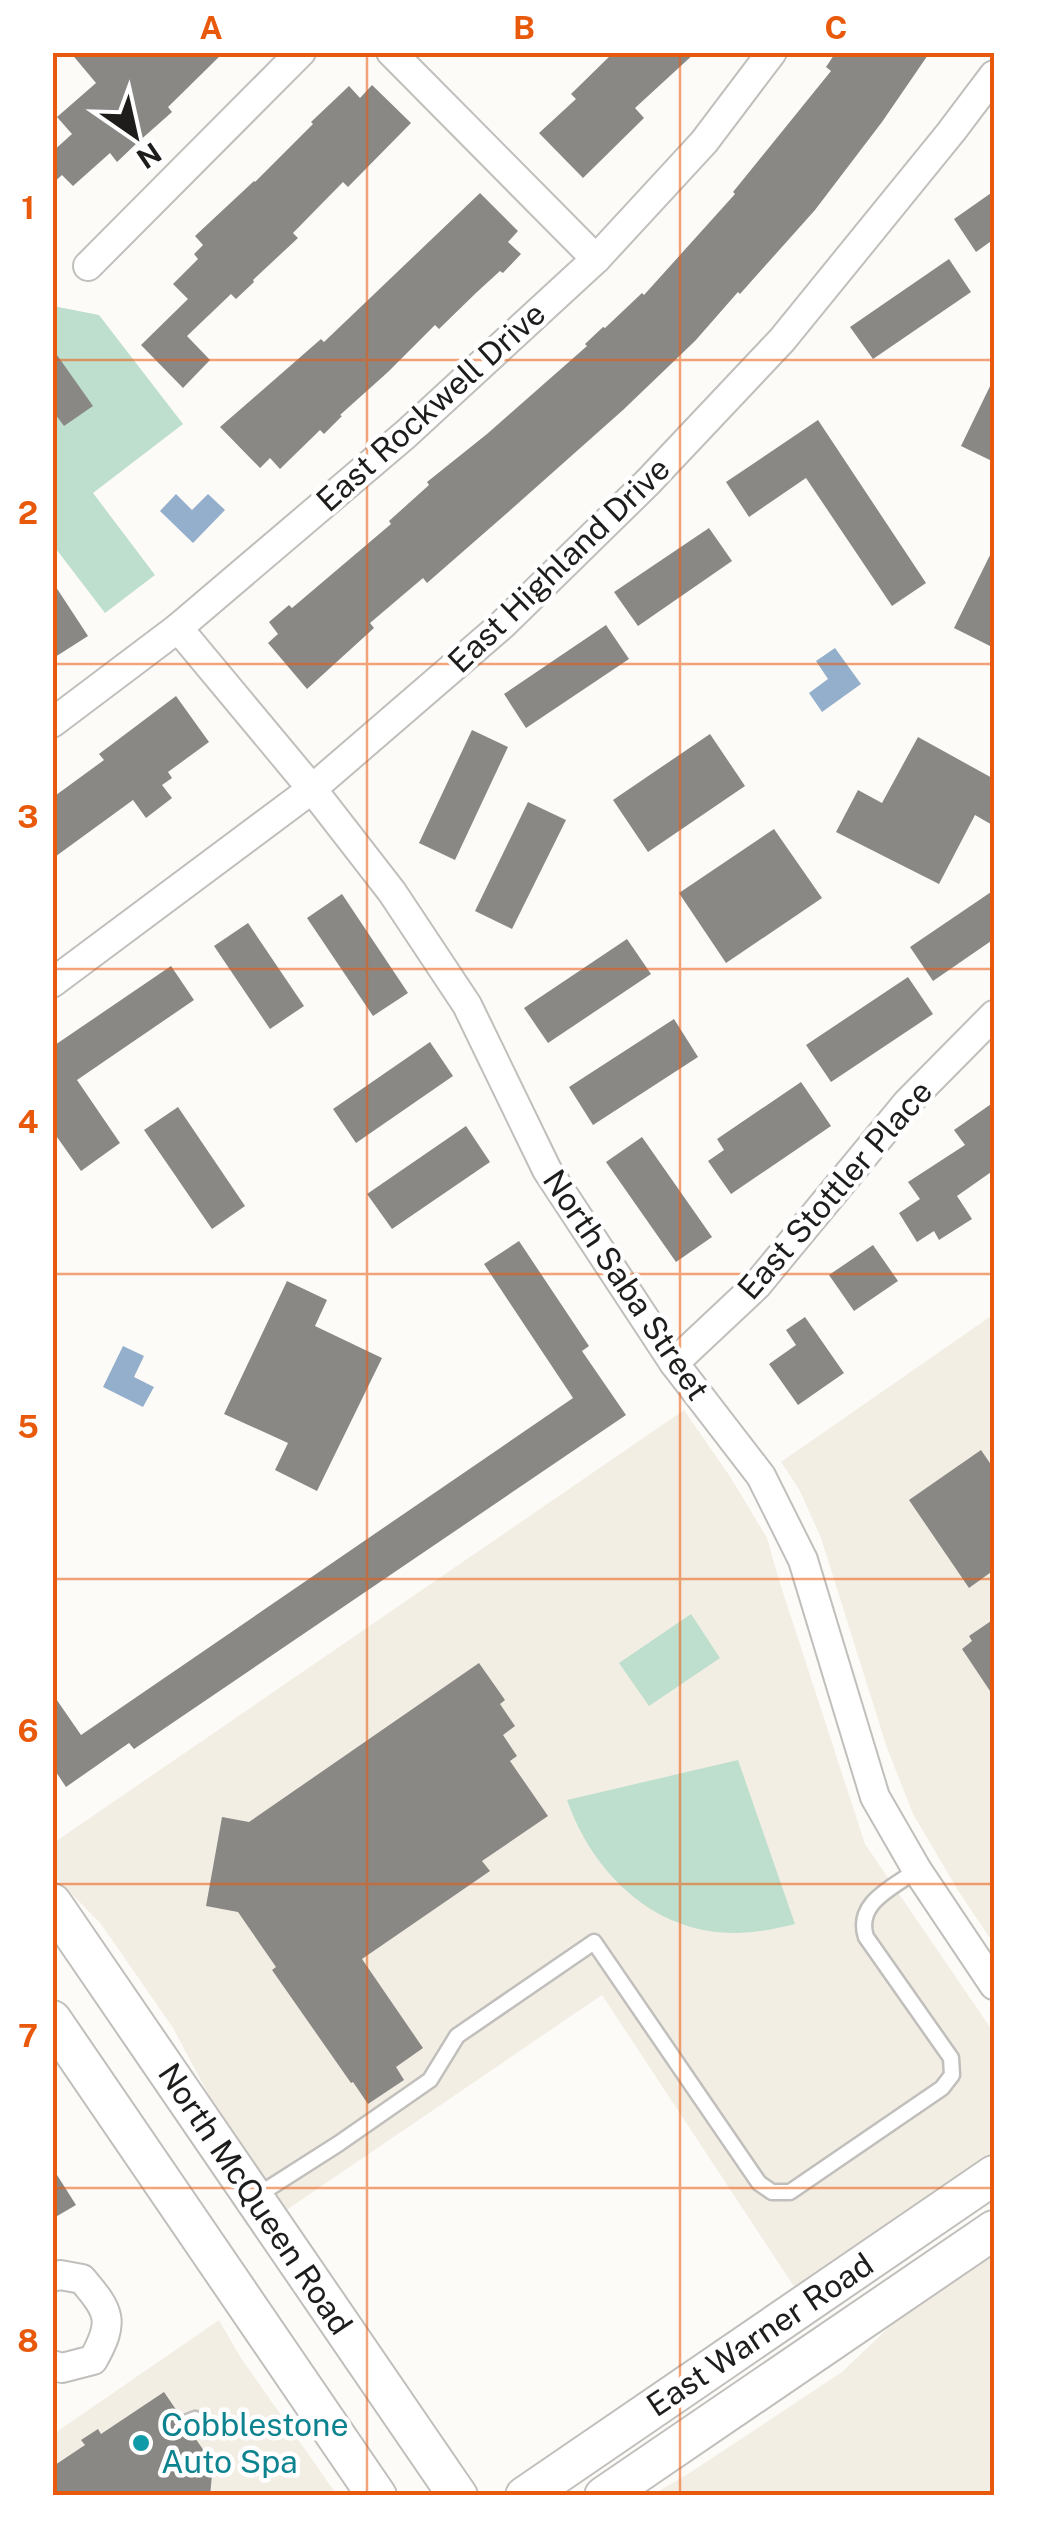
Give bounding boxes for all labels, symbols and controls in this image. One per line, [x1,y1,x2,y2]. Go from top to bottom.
text: A [199,9,223,46]
text: B [513,9,535,46]
text: C [825,9,847,46]
north arrow [85,85,185,185]
text: N [131,136,168,176]
text: 1 [21,189,35,226]
street label: East Rockwell Drive [309,295,552,519]
street label: East Highland Drive [440,450,677,680]
text: 2 [18,494,38,531]
text: 3 [17,798,39,835]
street label: East Stottler Place [730,1073,939,1306]
text: 4 [18,1103,39,1140]
street label: North Saba Street [536,1163,717,1407]
text: 5 [17,1408,39,1445]
text: 6 [17,1712,39,1749]
text: 7 [18,2017,38,2054]
street label: North McQueen Road [151,2056,360,2341]
street label: East Warner Road [640,2245,880,2424]
text: 8 [17,2322,39,2359]
place label: Cobblestone Auto Spa [161,2406,349,2480]
marker: Cobblestone Auto Spa [130,2432,152,2454]

